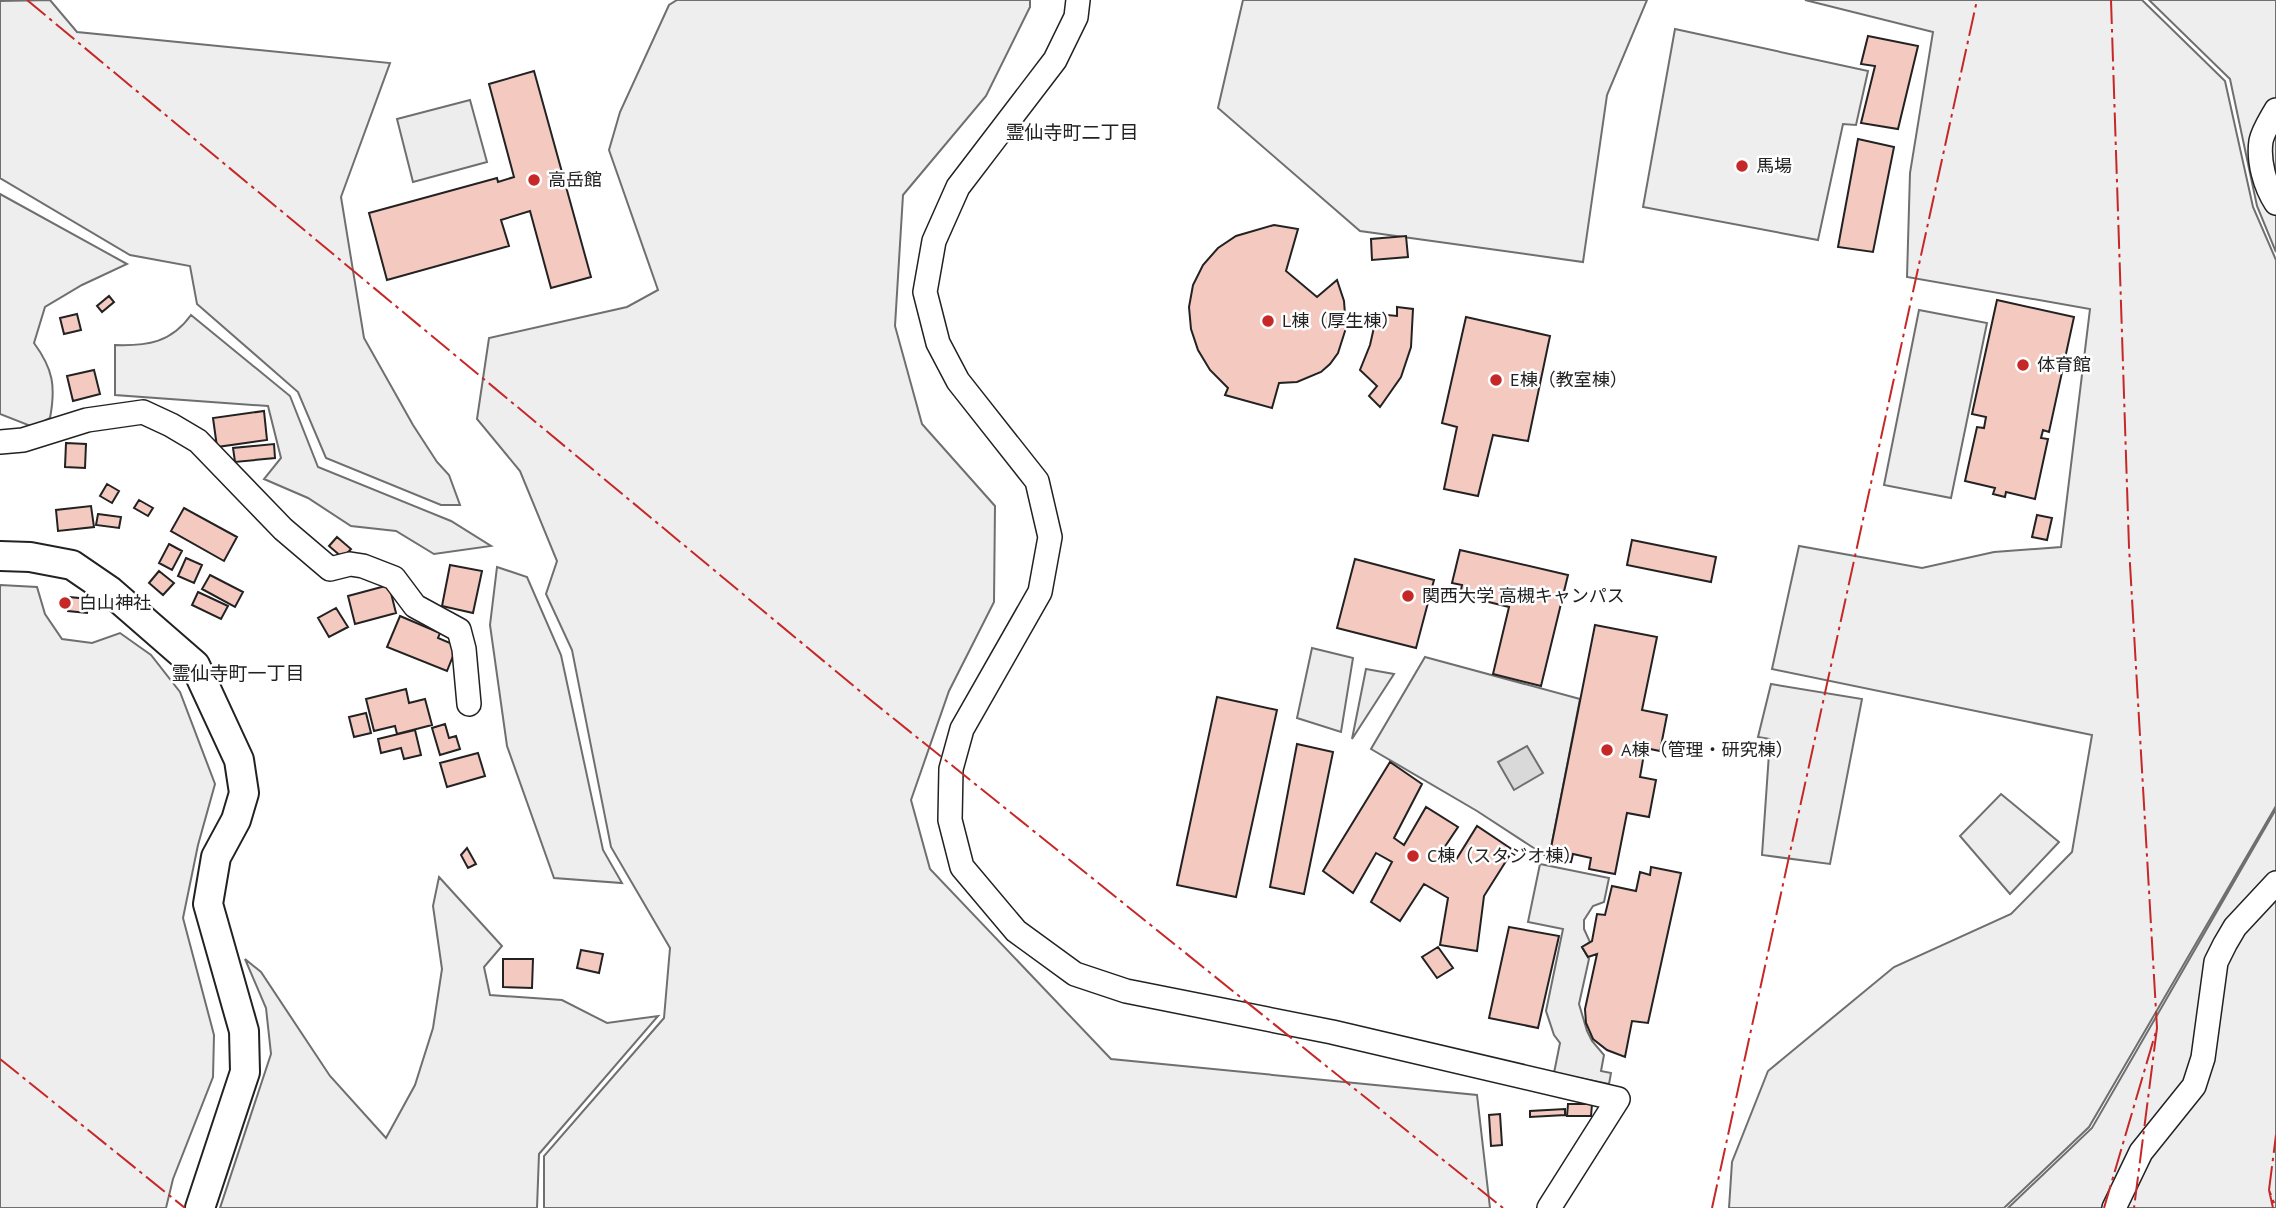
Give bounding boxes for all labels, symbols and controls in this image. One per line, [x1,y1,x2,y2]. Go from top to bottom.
district label: 霊仙寺町二丁目 [1005,120,1139,144]
place label: 馬場 [1756,154,1792,177]
marker: 馬場 [1734,158,1750,174]
place label: 高岳館 [548,168,602,191]
marker: 高岳館 [526,172,542,188]
place label: L棟（厚生棟） [1282,309,1399,332]
marker: L棟（厚生棟） [1260,313,1276,329]
place label: 体育館 [2037,353,2091,376]
marker: 体育館 [2015,357,2031,373]
place label: E棟（教室棟） [1510,368,1628,391]
marker: E棟（教室棟） [1488,372,1504,388]
place label: 関西大学 高槻キャンパス [1422,584,1625,607]
marker: 関西大学 高槻キャンパス [1400,588,1416,604]
place label: 白山神社 [79,591,151,614]
marker: 白山神社 [57,595,73,611]
district label: 霊仙寺町一丁目 [171,661,305,685]
place label: A棟（管理・研究棟） [1621,738,1794,761]
marker: A棟（管理・研究棟） [1599,742,1615,758]
place label: C棟（スタジオ棟） [1427,844,1581,867]
marker: C棟（スタジオ棟） [1405,848,1421,864]

